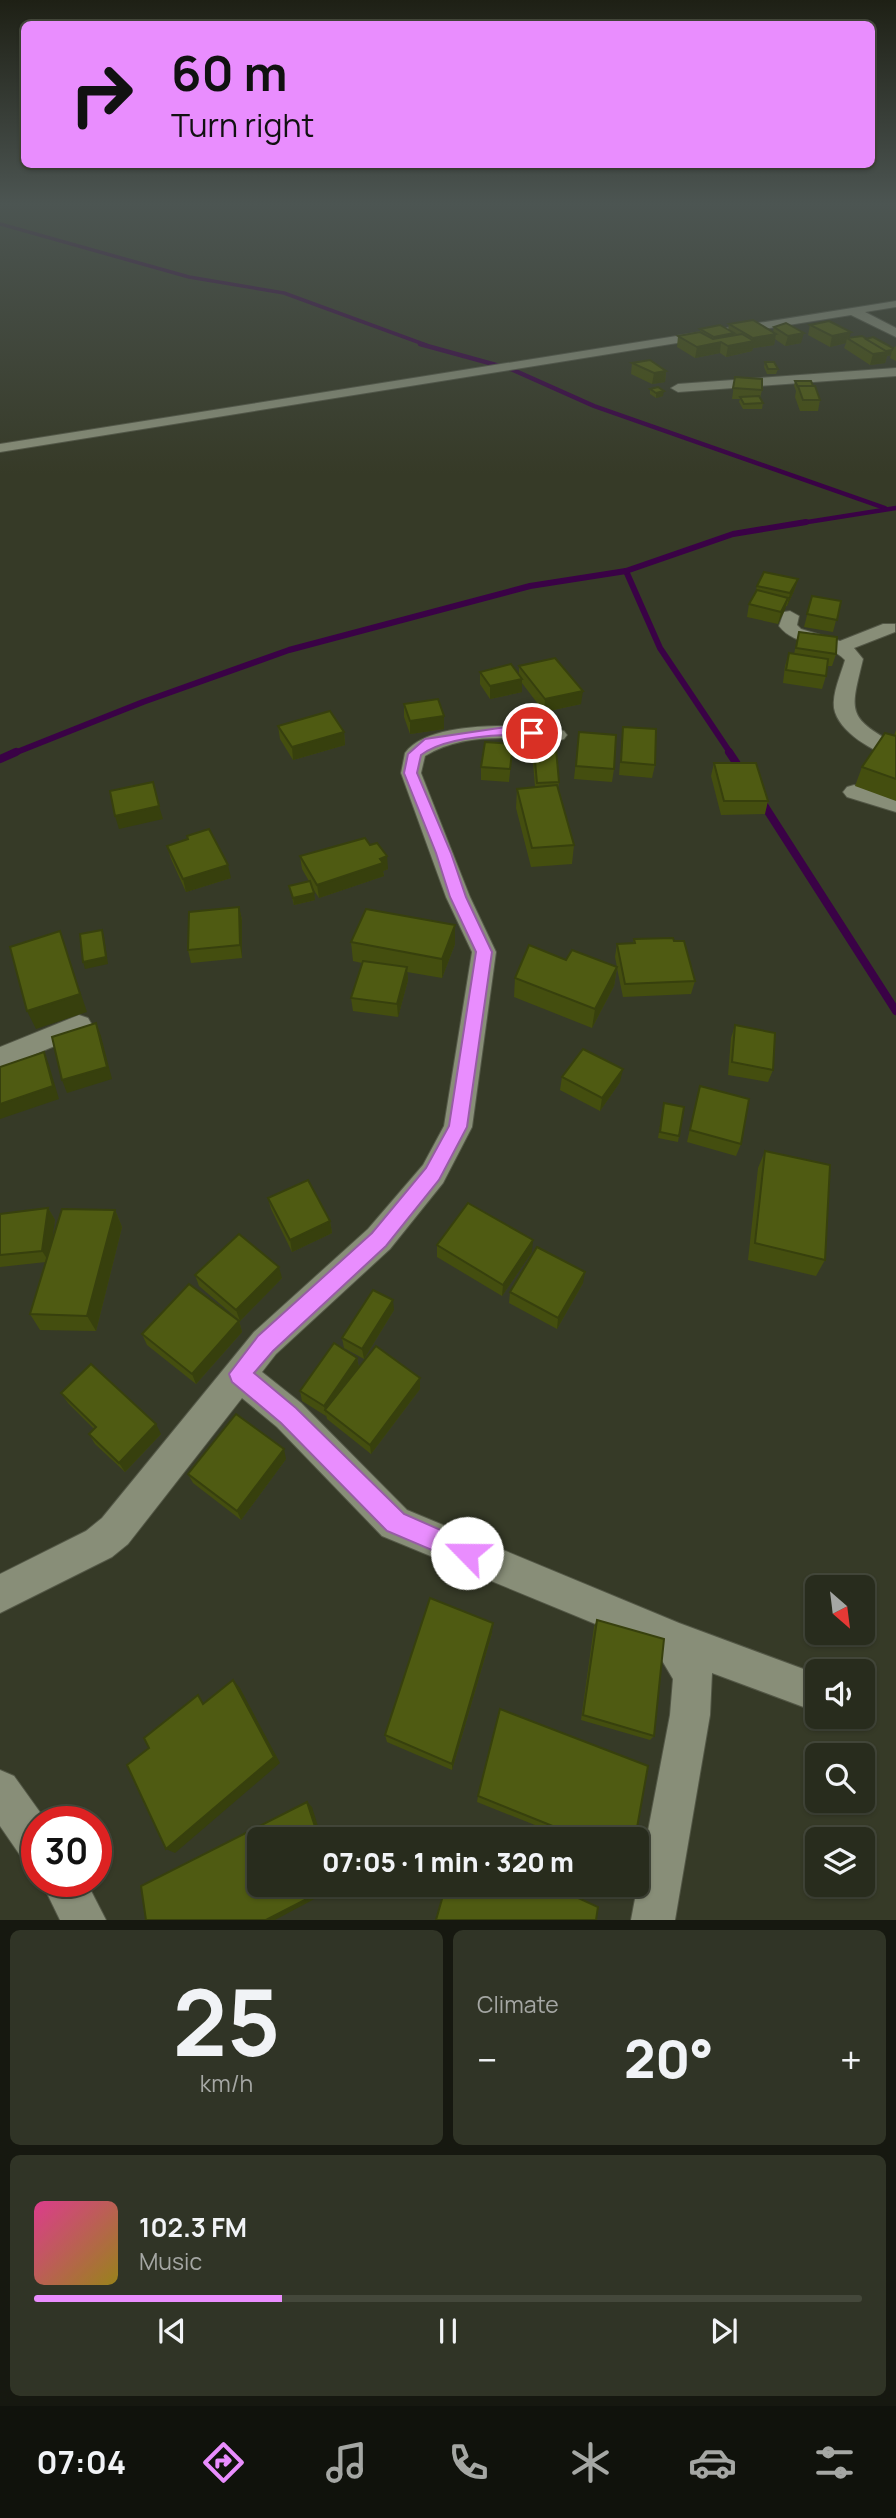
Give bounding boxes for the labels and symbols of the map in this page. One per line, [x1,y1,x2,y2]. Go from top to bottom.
pin [502,703,562,763]
position arrow [430,1516,504,1590]
north arrow [805,1575,875,1645]
speed limit sign: 30 [21,1806,112,1897]

